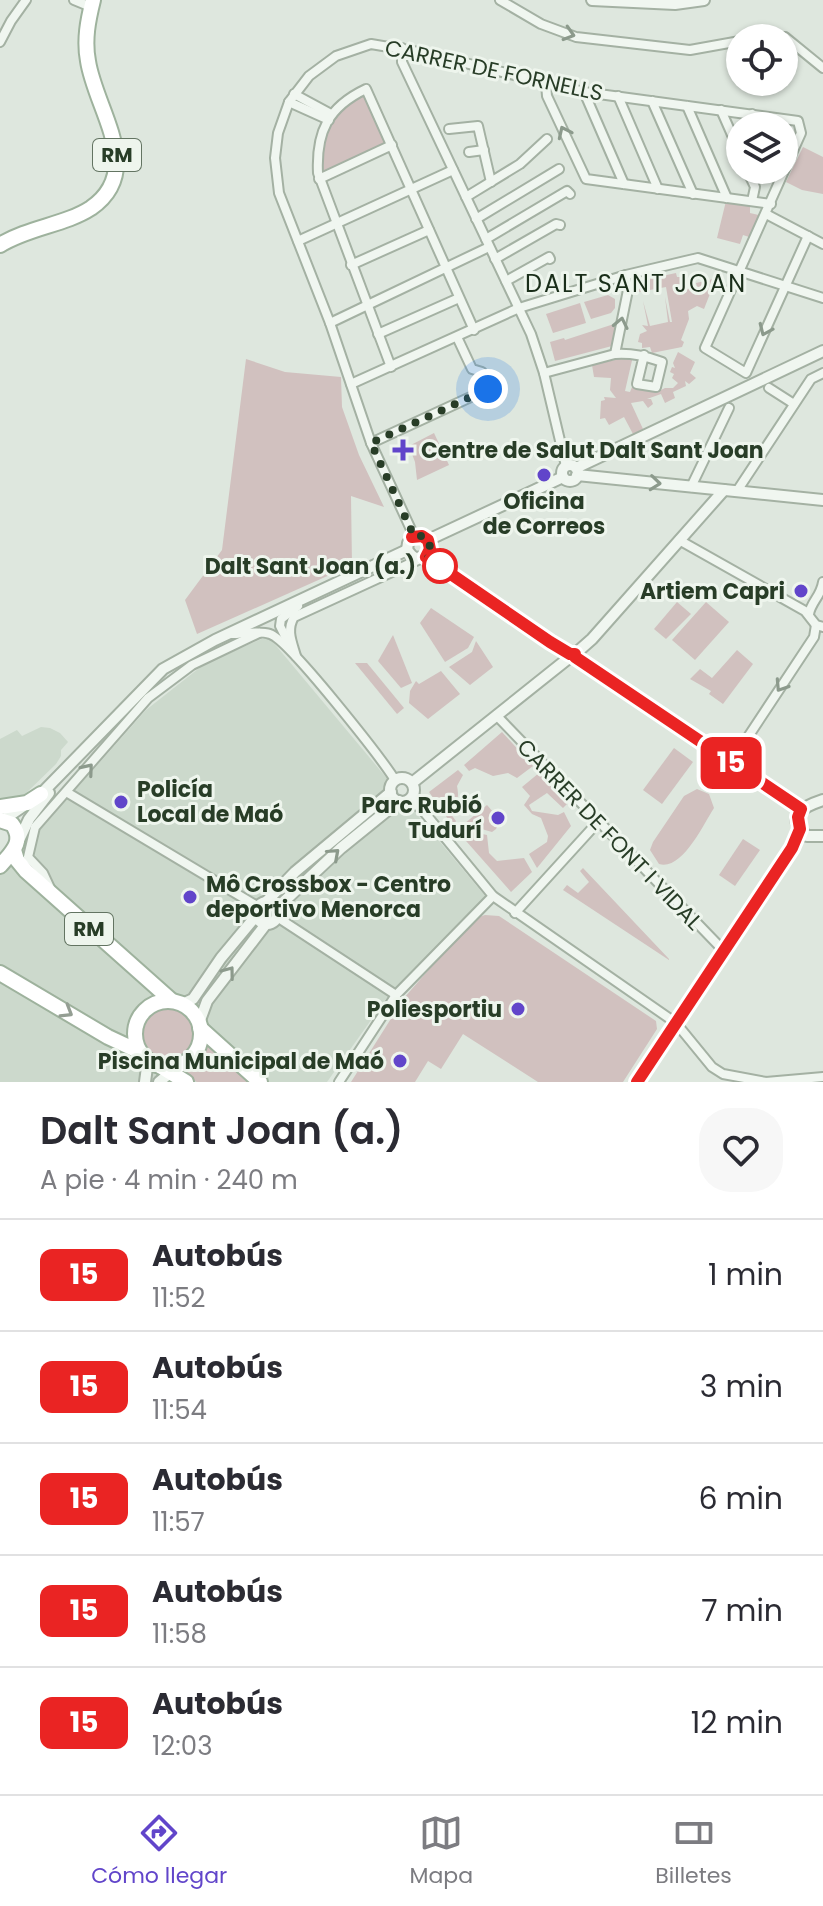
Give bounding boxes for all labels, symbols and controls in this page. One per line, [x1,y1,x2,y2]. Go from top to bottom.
map controls [726,24,798,184]
button: locate [726,24,798,96]
one-way arrow [562,25,576,41]
street label: CARRER DE FORNELLS [382,32,606,109]
button: layers [726,112,798,184]
one-way arrow [558,126,574,141]
road number: RM [93,139,141,171]
district label: DALT SANT JOAN [525,267,747,300]
one-way arrow [612,317,629,330]
one-way arrow [759,321,775,336]
your location [468,369,508,409]
place label: Centre de Salut Dalt Sant Joan [421,435,764,466]
marker: Centre de Salut Dalt Sant Joan [392,439,414,461]
marker: Oficina de Correos [535,466,553,484]
one-way arrow [649,475,662,492]
place label: Oficina de Correos [483,486,605,542]
marker: Dalt Sant Joan (a.) [423,549,457,583]
place label: Dalt Sant Joan (a.) [205,551,416,582]
place label: Artiem Capri [640,576,785,607]
marker: Artiem Capri [792,582,810,600]
one-way arrow [776,677,791,692]
street label: CARRER DE FONT I VIDAL [510,732,710,937]
line badge: 15 [695,737,767,789]
text: 15 [717,743,745,782]
one-way arrow [78,764,93,778]
place label: Policía Local de Maó [137,774,283,830]
place label: Parc Rubió Tudurí [361,790,482,846]
marker: Policía Local de Maó [112,793,130,811]
marker: Parc Rubió Tudurí [489,809,507,827]
one-way arrow [324,850,339,864]
place label: Mô Crossbox - Centro deportivo Menorca [206,869,451,925]
marker: Mô Crossbox - Centro deportivo Menorca [181,888,199,906]
road number: RM [65,913,113,945]
one-way arrow [220,966,234,981]
place label: Poliesportiu [367,994,502,1025]
marker: Poliesportiu [509,1000,527,1018]
one-way arrow [58,1002,73,1018]
place label: Piscina Municipal de Maó [98,1046,384,1077]
marker: Piscina Municipal de Maó [391,1052,409,1070]
text: Dalt Sant Joan (a.) [40,1104,404,1157]
button: heart [699,1108,783,1192]
text: A pie · 4 min · 240 m [40,1162,298,1198]
text: Autobús [152,1234,283,1277]
text: 1 min [708,1253,783,1296]
text: 15 [70,1255,98,1294]
text: 11:52 [152,1280,205,1316]
text: Autobús [152,1346,283,1389]
text: 3 min [700,1365,783,1408]
text: 15 [70,1367,98,1406]
text: 11:54 [152,1392,207,1428]
text: Autobús [152,1458,283,1501]
text: 6 min [698,1477,783,1520]
text: 15 [70,1479,98,1518]
text: 11:57 [152,1504,205,1540]
text: Autobús [152,1570,283,1613]
text: 7 min [701,1589,783,1632]
text: 15 [70,1591,98,1630]
text: 11:58 [152,1616,207,1652]
text: Autobús [152,1682,283,1725]
text: 12 min [691,1701,783,1744]
text: 15 [70,1703,98,1742]
text: 12:03 [152,1728,212,1764]
tab: Cómo llegar [91,1811,227,1892]
tab: Mapa [410,1811,473,1892]
tab: Billetes [655,1811,732,1892]

